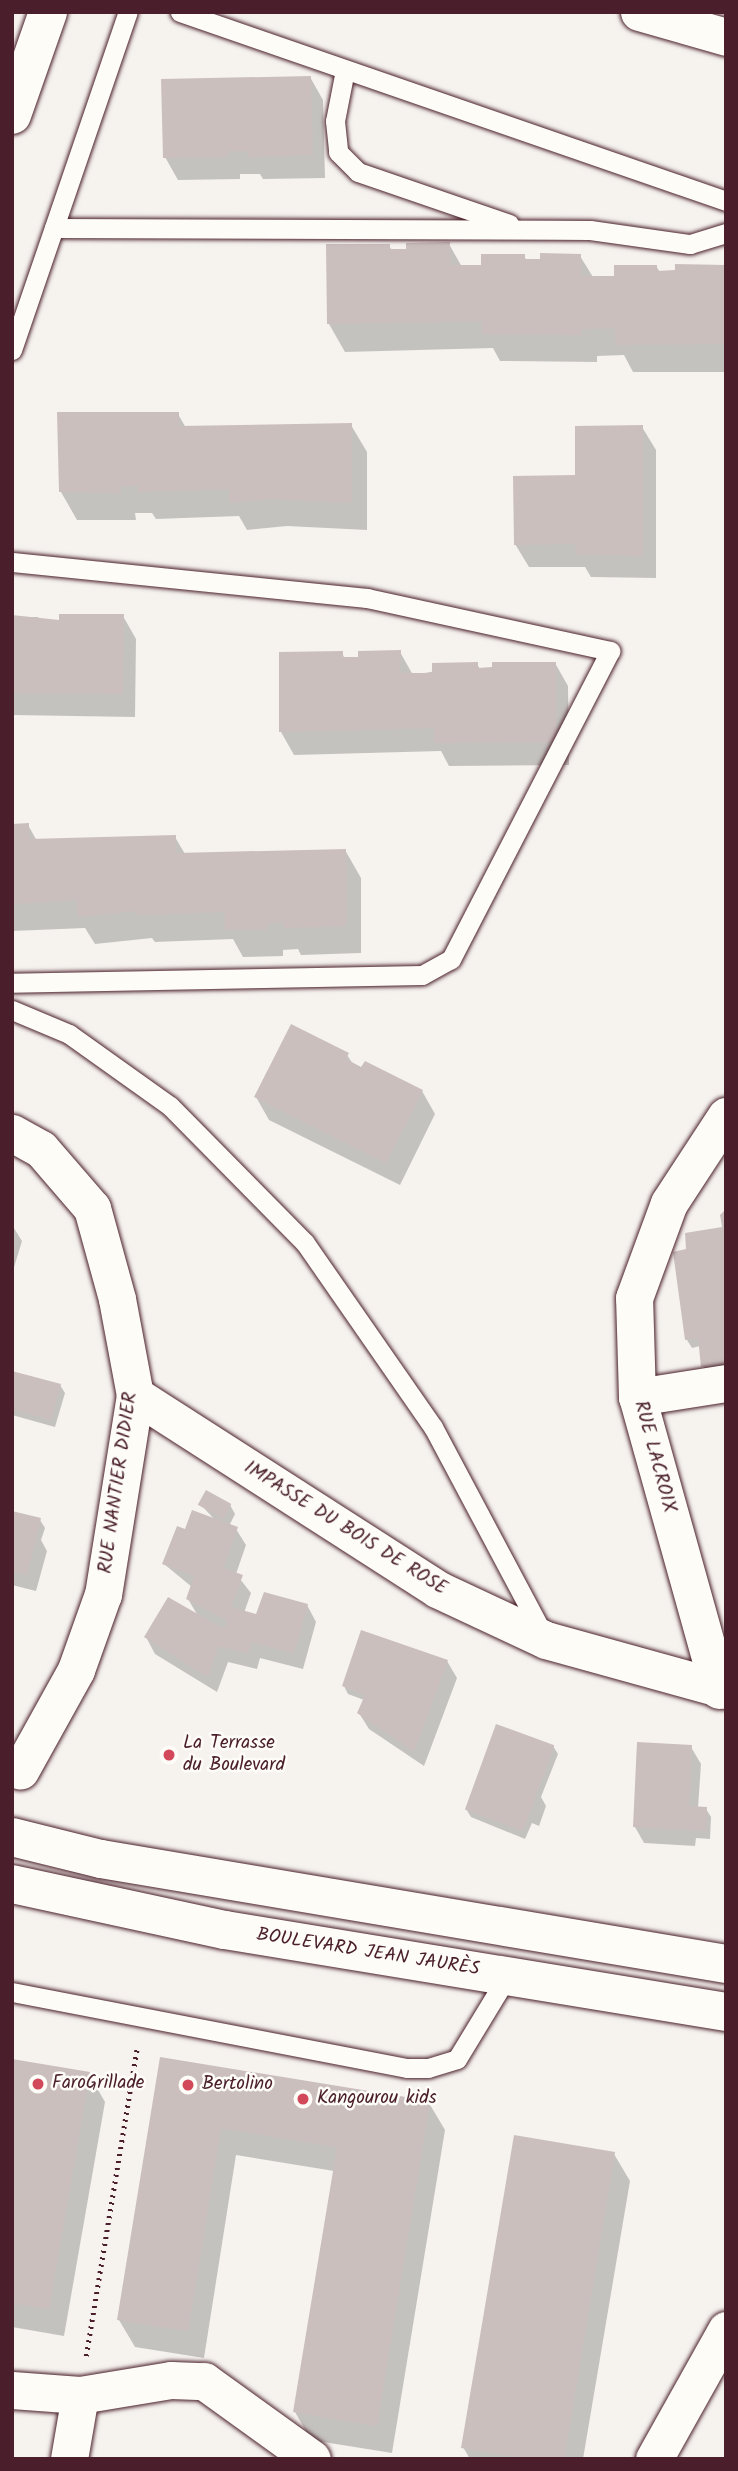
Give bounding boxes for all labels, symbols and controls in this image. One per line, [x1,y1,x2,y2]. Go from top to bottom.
street label: RUE NANTIER DIDIER [95,1391,143,1575]
street label: RUE LACROIX [628,1399,680,1515]
street label: IMPASSE DU BOIS DE ROSE [239,1457,451,1601]
place label: La Terrasse du Boulevard [183,1733,285,1777]
marker: La Terrasse du Boulevard [161,1747,177,1763]
street label: BOULEVARD JEAN JAURÈS [255,1924,481,1982]
place label: FaroGrillade [52,2073,144,2095]
place label: Bertolino [202,2074,273,2096]
marker: FaroGrillade [30,2076,46,2092]
marker: Bertolino [180,2077,196,2093]
place label: Kangourou kids [317,2088,437,2110]
marker: Kangourou kids [295,2091,311,2107]

